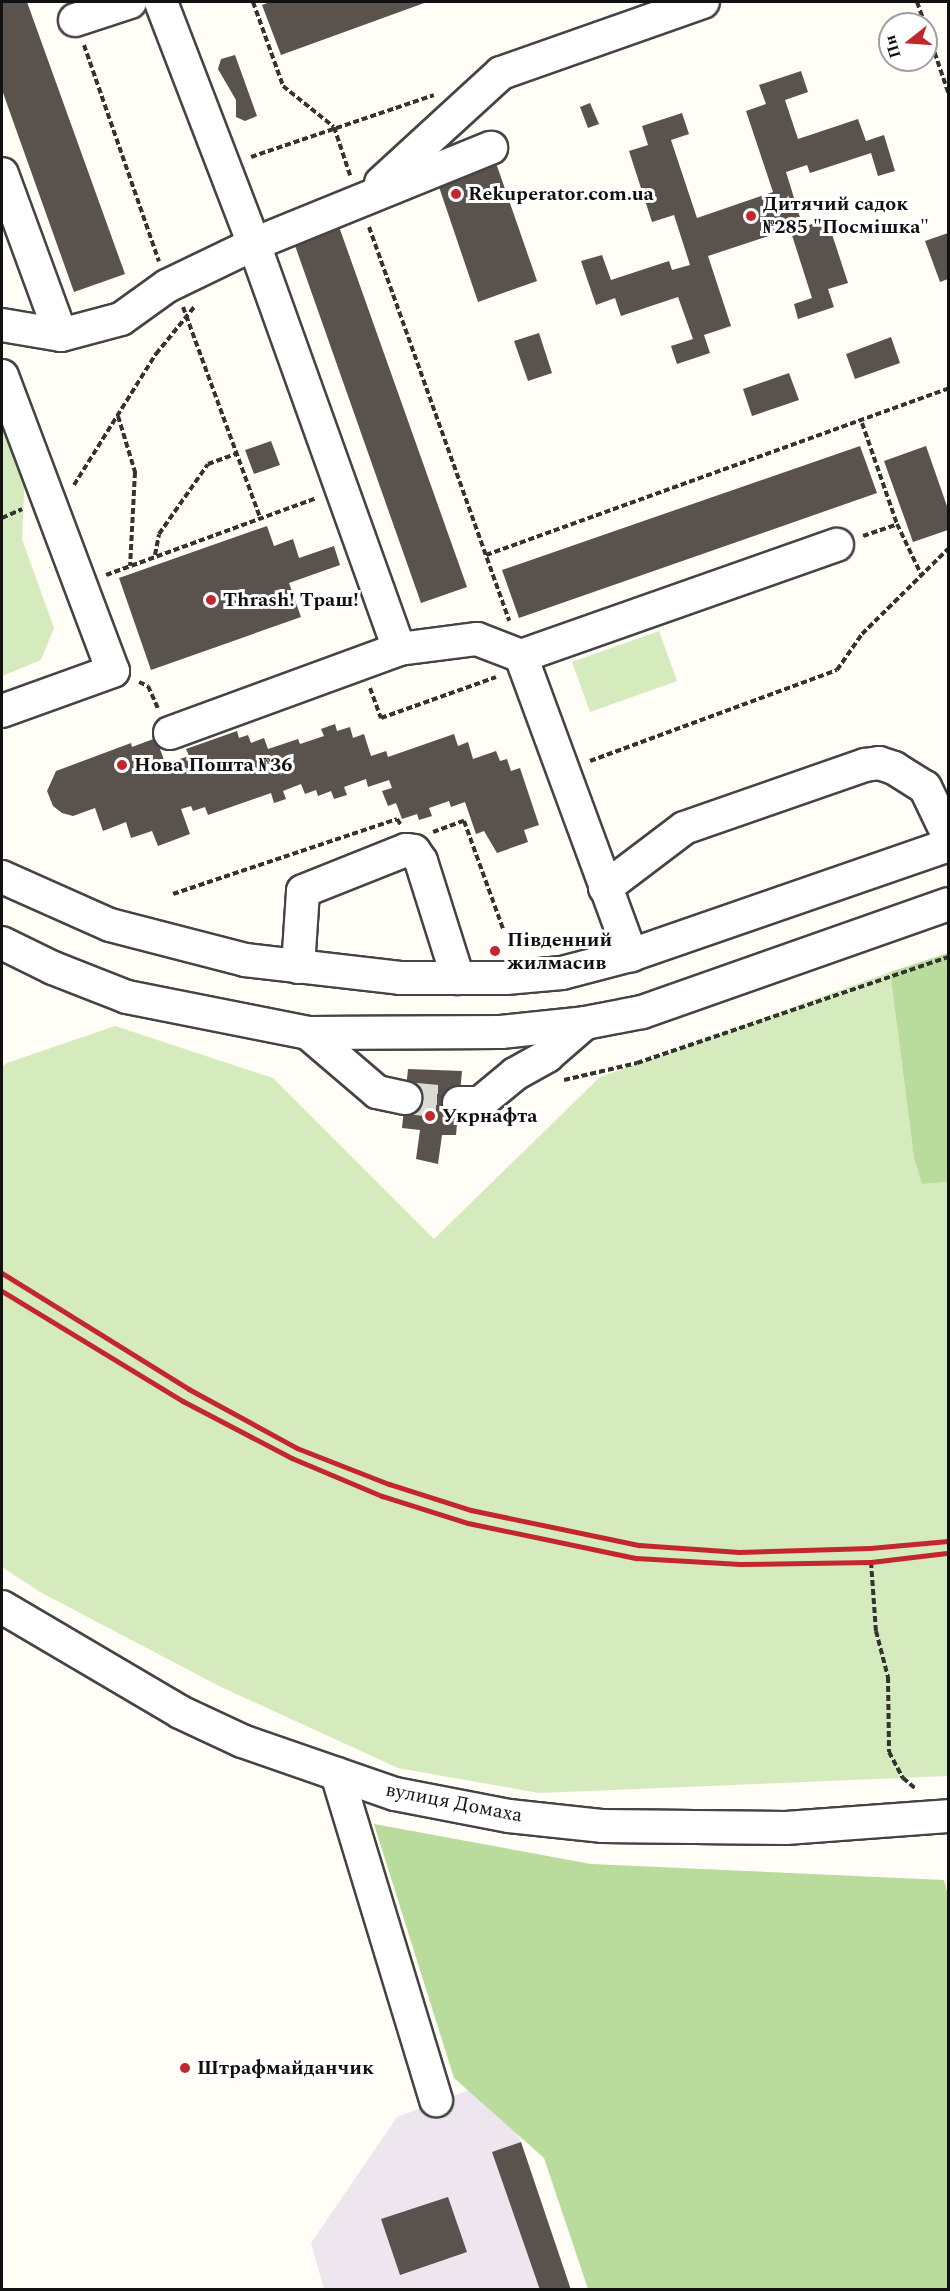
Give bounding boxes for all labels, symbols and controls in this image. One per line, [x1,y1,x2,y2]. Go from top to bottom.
north arrow [878,12,938,72]
text: Пн [878,32,908,61]
place label: Rekuperator.com.ua [468,182,654,206]
marker: Rekuperator.com.ua [449,187,463,201]
place label: Дитячий садок №285 "Посмішка" [763,192,929,239]
marker: Дитячий садок №285 "Посмішка" [744,209,758,223]
place label: Thrash! Траш! [223,588,359,612]
marker: Thrash! Траш! [204,593,218,607]
place label: Нова Пошта №36 [134,753,292,777]
marker: Нова Пошта №36 [115,758,129,772]
place label: Південний жилмасив [507,928,612,975]
marker: Південний жилмасив [488,944,502,958]
place label: Укрнафта [442,1104,538,1128]
marker: Укрнафта [423,1109,437,1123]
street label: вулиця Домаха [384,1778,524,1828]
place label: Штрафмайданчик [197,2056,374,2080]
marker: Штрафмайданчик [178,2061,192,2075]

